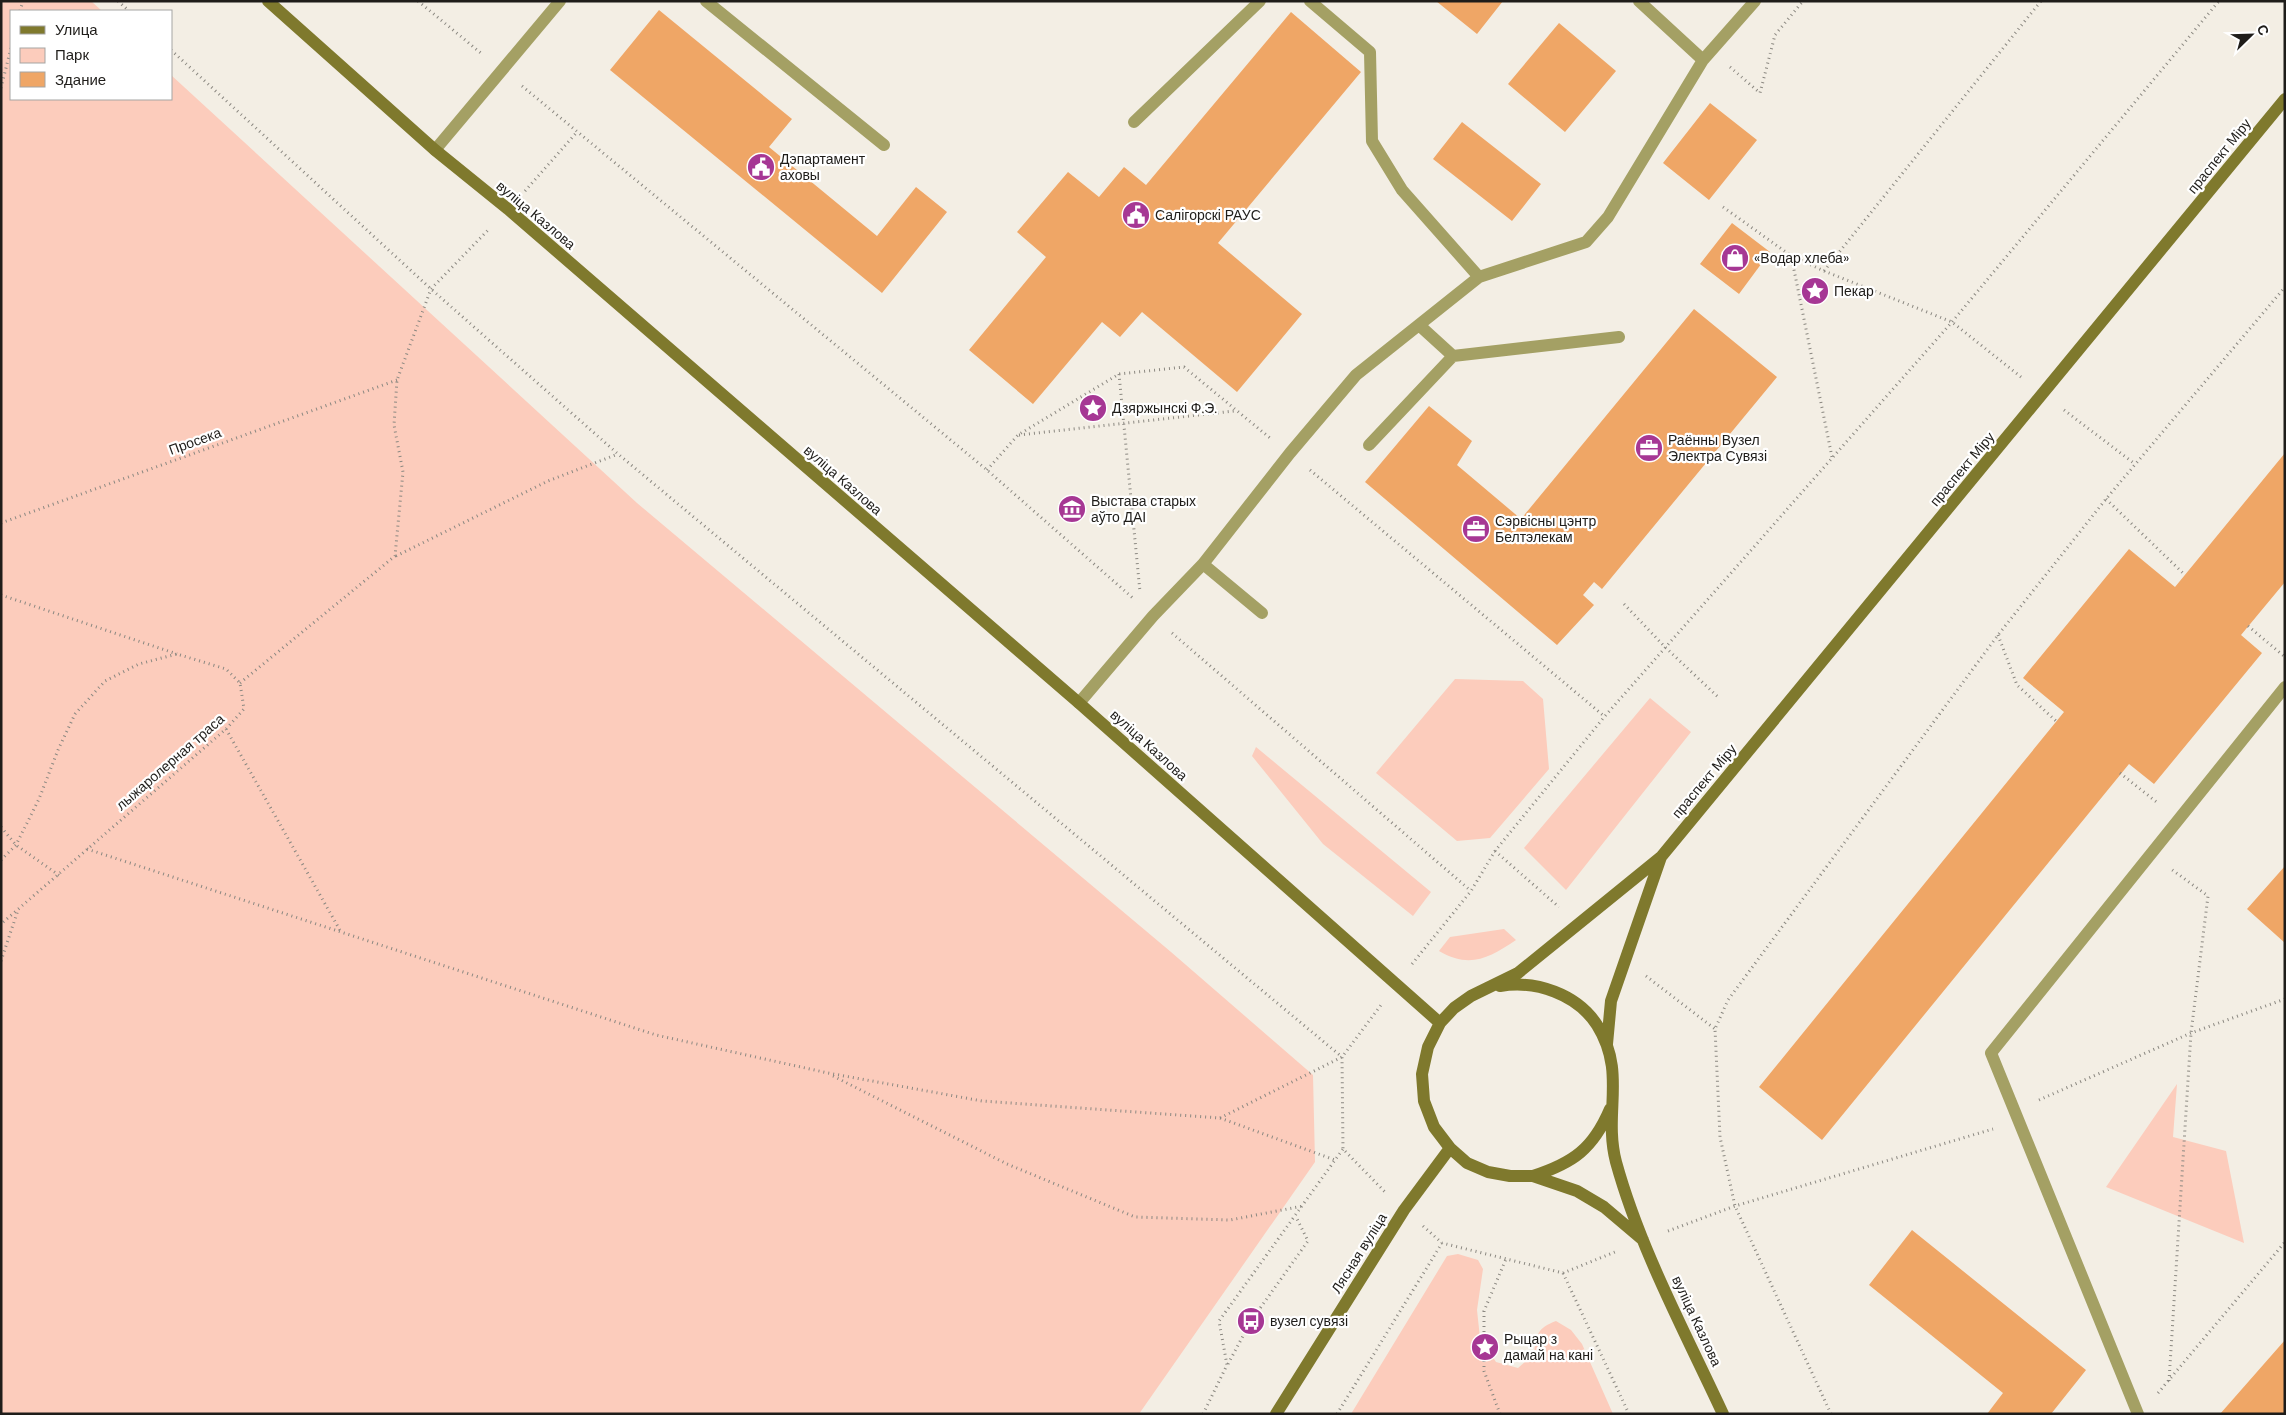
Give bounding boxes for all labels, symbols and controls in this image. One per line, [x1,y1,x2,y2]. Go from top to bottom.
legend [10,10,172,100]
north arrow [2226,10,2276,60]
text: Улица [55,20,98,40]
text: С [2253,22,2273,38]
text: Парк [55,45,89,65]
text: Здание [55,70,106,90]
street label: праспект Міру [2183,115,2255,197]
place label: Дэпартамент аховы [780,150,866,184]
public building icon: Дэпартамент аховы [746,152,776,182]
street label: вуліца Казлова [493,177,579,253]
public building icon: Салігорскі РАУС [1121,200,1151,230]
place label: Салігорскі РАУС [1155,206,1261,224]
shop icon: «Водар хлеба» [1720,243,1750,273]
place label: «Водар хлеба» [1754,249,1849,267]
place icon: Пекар [1800,276,1830,306]
place label: Пекар [1834,282,1874,300]
place icon: Дзяржынскі Ф.Э. [1078,393,1108,423]
place label: Дзяржынскі Ф.Э. [1112,399,1217,417]
street label: Просека [166,423,224,459]
street label: праспект Міру [1926,428,1998,510]
place label: Раённы Вузел Электра Сувязі [1668,431,1767,465]
office icon: Раённы Вузел Электра Сувязі [1634,433,1664,463]
street label: вуліца Казлова [800,441,886,519]
place label: Выстава старых аўто ДАІ [1091,492,1196,526]
museum icon: Выстава старых аўто ДАІ [1057,494,1087,524]
place label: Сэрвісны цэнтр Белтэлекам [1495,512,1596,546]
office icon: Сэрвісны цэнтр Белтэлекам [1461,514,1491,544]
street label: вуліца Казлова [1107,706,1192,785]
street label: лыжаролерная траса [112,710,228,814]
street label: праспект Міру [1668,740,1740,822]
street label: Лясная вуліца [1327,1209,1391,1297]
street label: вуліца Казлова [1668,1273,1726,1369]
bus stop icon: вузел сувязі [1236,1306,1266,1336]
place label: вузел сувязі [1270,1312,1348,1330]
place label: Рыцар з дамай на кані [1504,1330,1593,1364]
place icon: Рыцар з дамай на кані [1470,1332,1500,1362]

